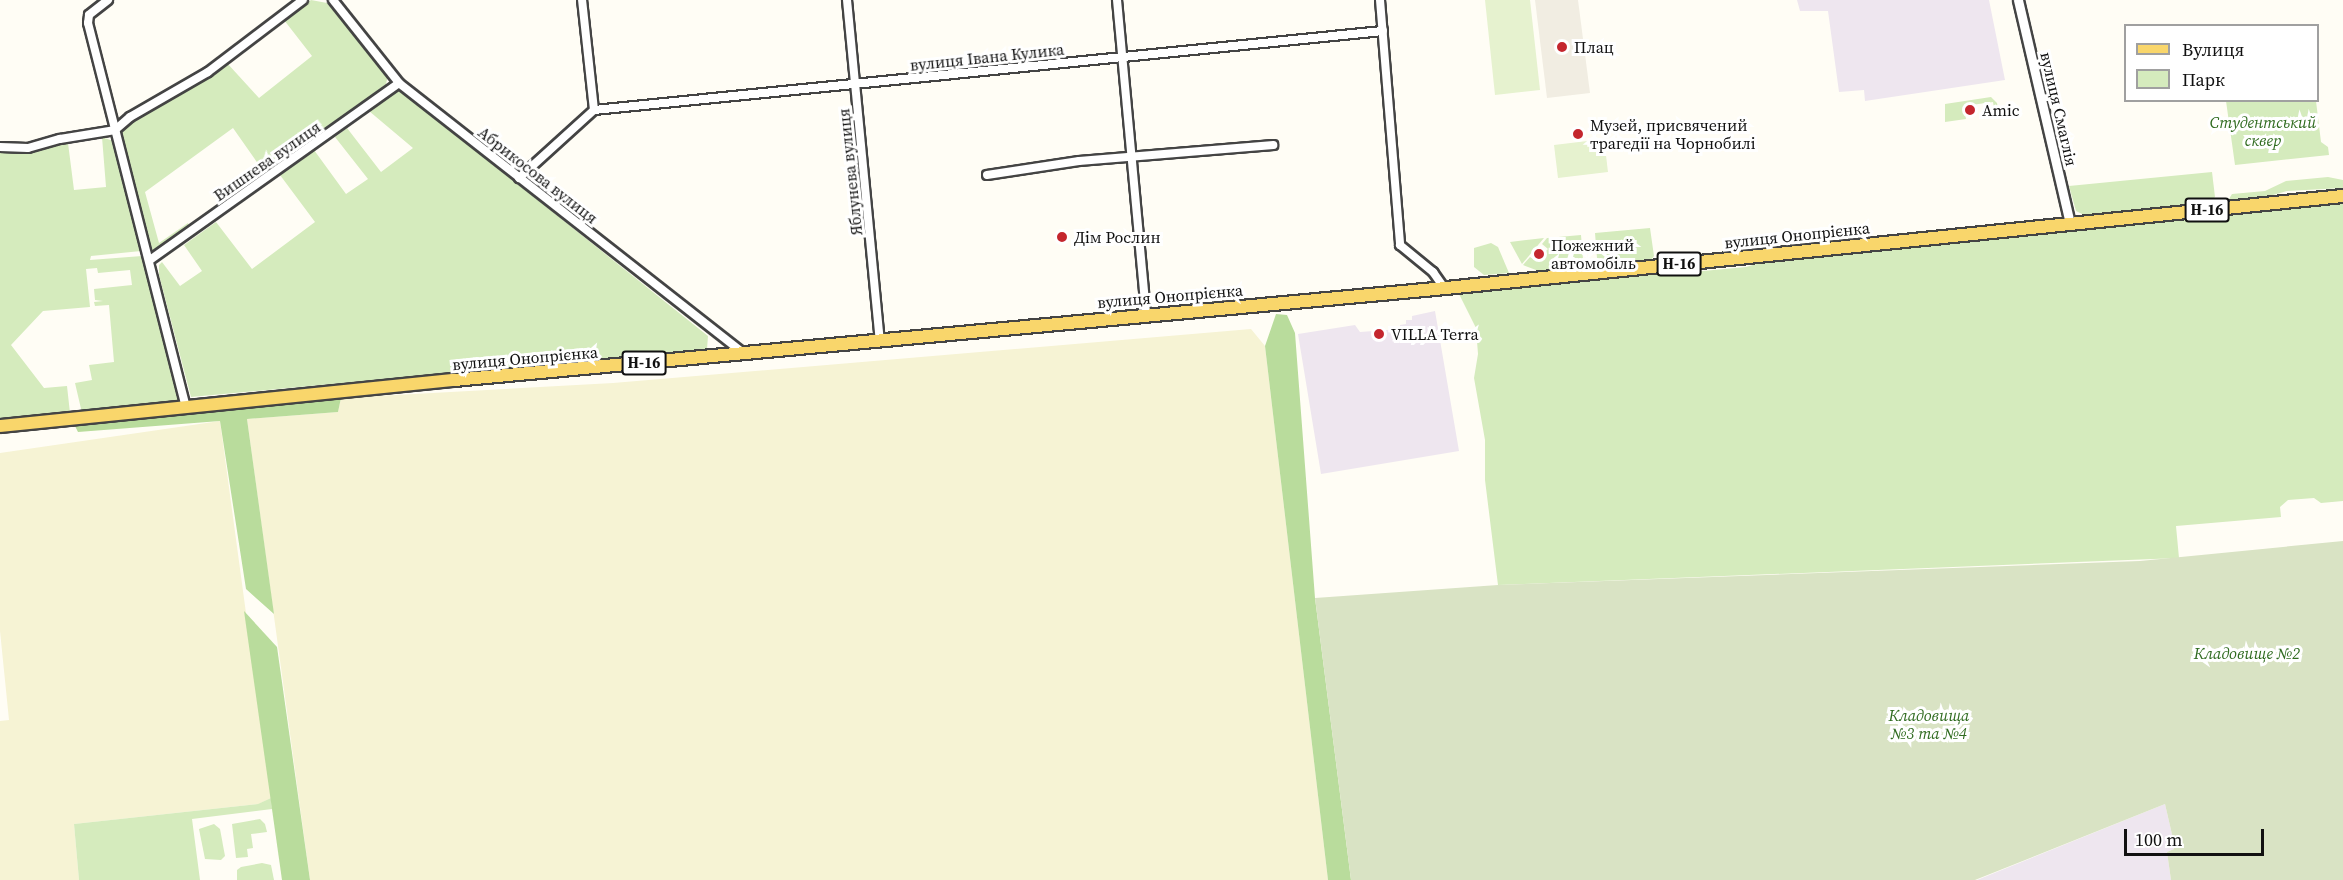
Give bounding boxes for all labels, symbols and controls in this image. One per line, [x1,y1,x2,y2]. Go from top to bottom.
legend [2124,24,2319,102]
place label: Плац [1574,37,1614,57]
text: Вулиця [2182,37,2244,62]
street label: вулиця Івана Кулика [909,39,1065,75]
marker: Плац [1555,40,1569,54]
street label: вулиця Смаглія [2037,50,2081,168]
text: Парк [2182,67,2225,92]
place label: Amic [1982,100,2020,120]
marker: Amic [1963,103,1977,117]
street label: Яблунева вулиця [834,108,866,236]
park label: Студентський сквер [2210,112,2316,150]
place label: Музей, присвячений трагедії на Чорнобилі [1590,115,1756,153]
street label: Вишнева вулиця [210,117,324,205]
street label: Абрикосова вулиця [474,122,602,228]
marker: Музей, присвячений трагедії на Чорнобилі [1571,127,1585,141]
road number: Н-16 [2184,198,2230,222]
street label: вулиця Онопрієнка [1723,218,1871,252]
place label: Дім Рослин [1074,227,1161,247]
marker: Дім Рослин [1055,230,1069,244]
place label: Пожежний автомобіль [1551,235,1636,273]
marker: Пожежний автомобіль [1532,247,1546,261]
road number: Н-16 [1656,252,1702,276]
street label: вулиця Онопрієнка [1096,280,1244,312]
place label: VILLA Terra [1391,324,1479,344]
marker: VILLA Terra [1372,327,1386,341]
street label: вулиця Онопрієнка [451,342,599,374]
road number: Н-16 [622,351,666,375]
park label: Кладовище №2 [2194,643,2300,663]
park label: Кладовища №3 та №4 [1889,705,1969,743]
scale bar [2127,817,2266,855]
text: 100 m [2135,827,2182,852]

